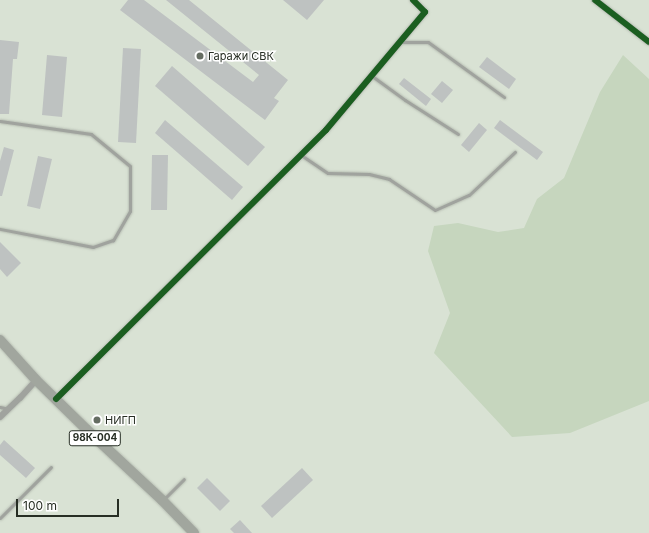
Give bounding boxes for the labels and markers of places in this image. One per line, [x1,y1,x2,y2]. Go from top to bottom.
place label: Гаражи СВК [208,49,274,63]
marker: Гаражи СВК [195,51,205,61]
place label: НИГП [105,413,136,427]
marker: НИГП [92,415,102,425]

